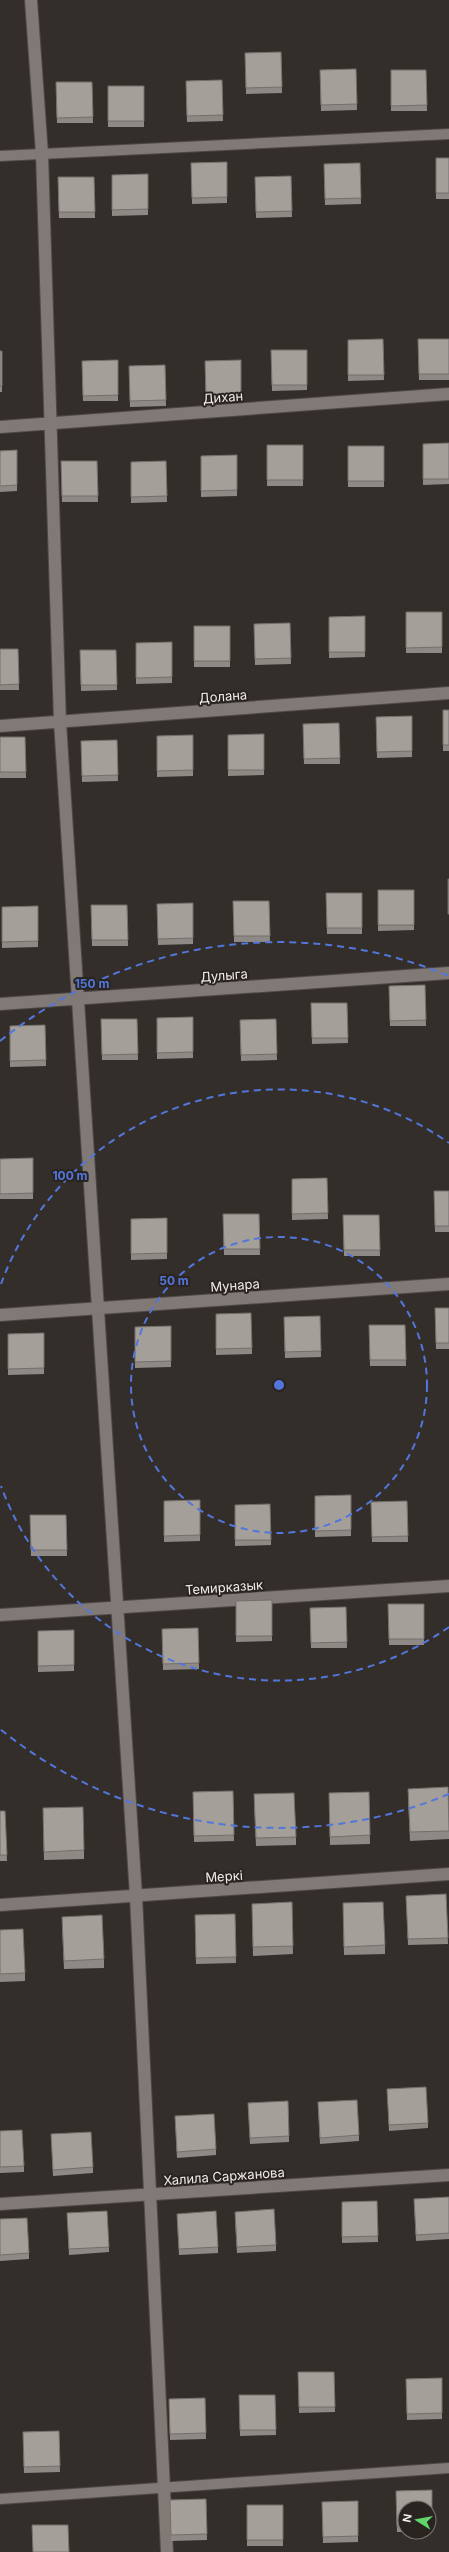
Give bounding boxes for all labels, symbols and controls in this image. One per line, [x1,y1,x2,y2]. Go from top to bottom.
street label: Дихан [202,388,244,406]
street label: Долана [198,686,248,706]
street label: Дулыга [200,965,248,985]
text: 150 m [75,976,109,991]
text: 100 m [52,1168,88,1183]
text: 50 m [159,1273,189,1288]
street label: Мунара [210,1275,260,1295]
centre of rings [272,1378,286,1392]
street label: Темирказык [185,1576,263,1598]
street label: Меркі [205,1867,243,1885]
street label: Халила Саржанова [163,2164,285,2188]
north arrow [397,2500,437,2540]
text: N [400,2513,415,2524]

